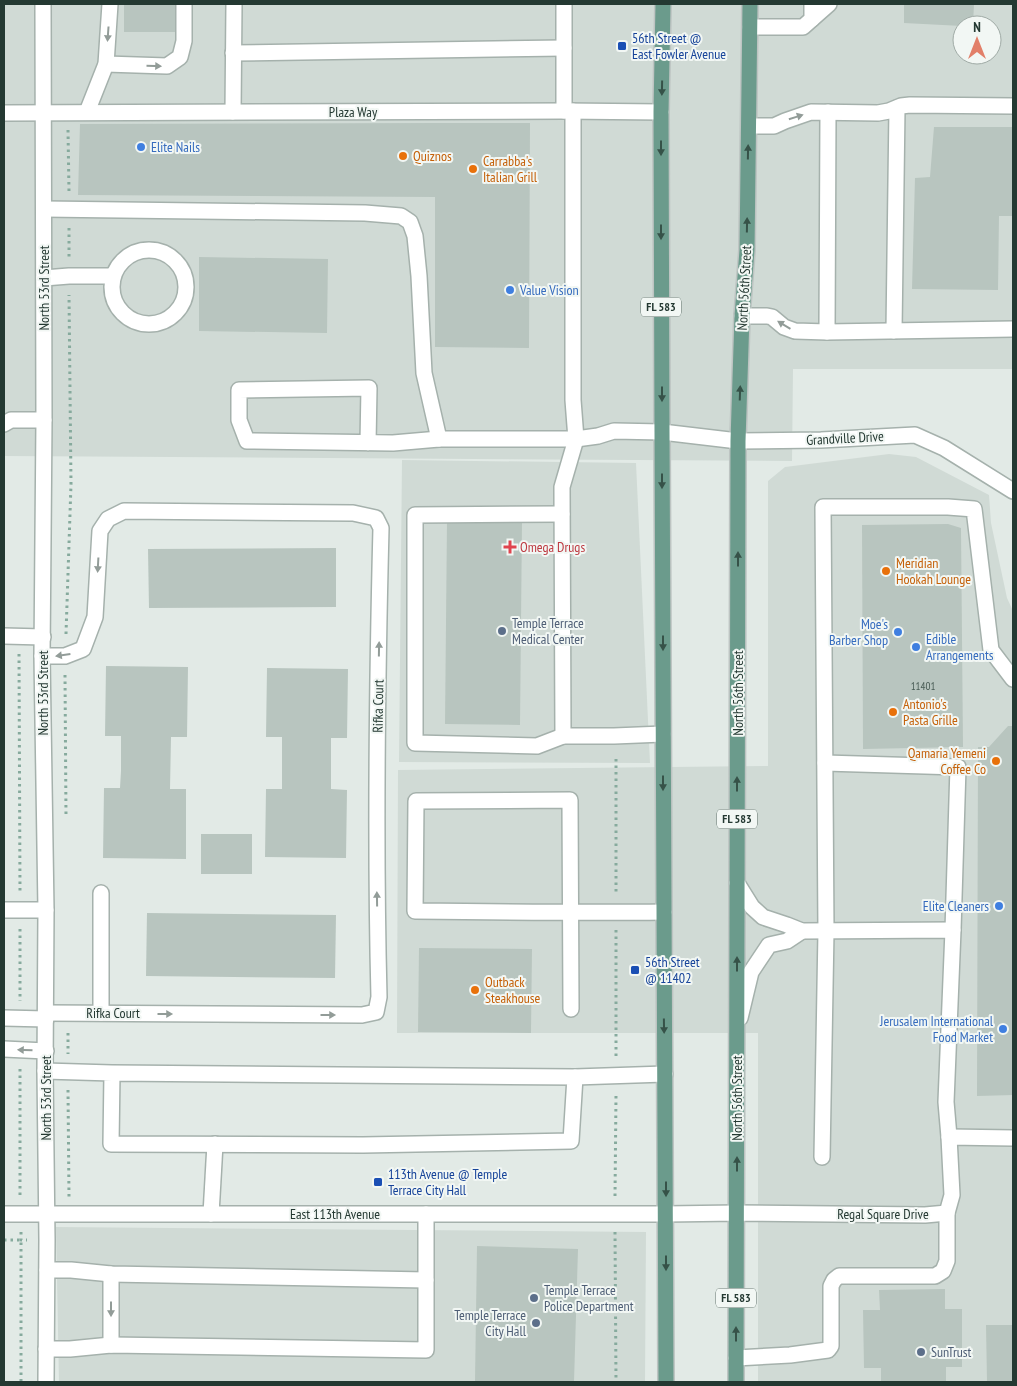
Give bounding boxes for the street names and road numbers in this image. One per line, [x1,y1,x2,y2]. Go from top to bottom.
street label: Plaza Way [329,103,378,121]
street label: North 53rd Street [35,245,53,331]
street label: North 56th Street [733,245,755,331]
road number: FL 583 [641,298,681,316]
street label: Grandville Drive [806,427,884,449]
street label: North 53rd Street [34,650,52,736]
street label: North 56th Street [729,650,747,736]
street label: Rifka Court [369,679,387,733]
road number: FL 583 [717,810,757,829]
street label: Rifka Court [86,1004,140,1022]
street label: North 53rd Street [37,1055,55,1141]
street label: North 56th Street [728,1055,746,1141]
street label: East 113th Avenue [290,1205,380,1223]
street label: Regal Square Drive [837,1205,929,1223]
road number: FL 583 [716,1289,756,1308]

